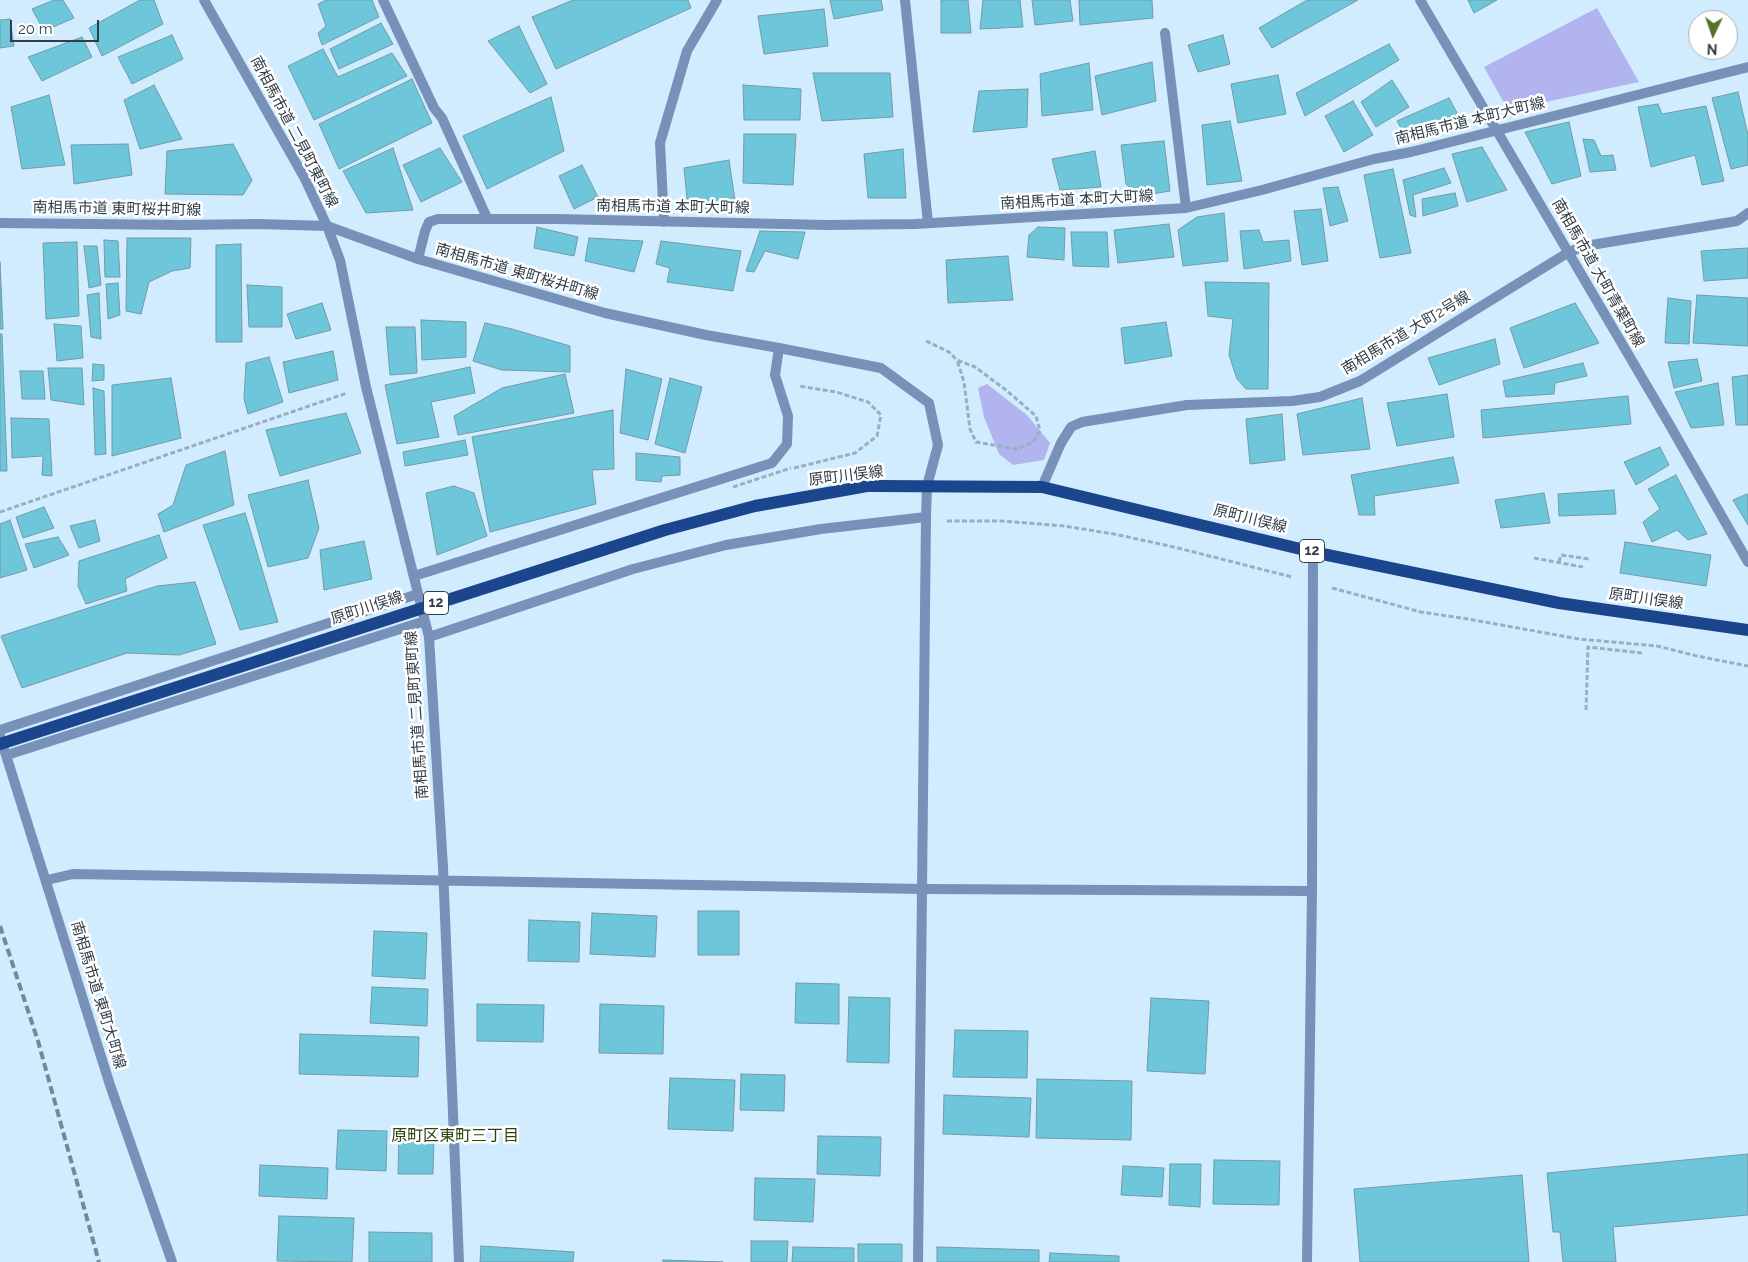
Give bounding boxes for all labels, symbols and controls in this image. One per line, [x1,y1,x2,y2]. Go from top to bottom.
scale bar [12,10,101,42]
north arrow [1688,10,1738,60]
text: 20 m [18,20,53,38]
text: N [1707,41,1718,57]
street label: 南相馬市道 二見町東町線 [246,53,342,211]
street label: 南相馬市道 本町大町線 [1393,94,1547,148]
street label: 南相馬市道 本町大町線 [1000,187,1154,213]
street label: 南相馬市道 大町青葉町線 [1548,195,1648,351]
street label: 南相馬市道 本町大町線 [596,197,750,217]
street label: 南相馬市道 東町桜井町線 [32,199,202,219]
street label: 南相馬市道 東町桜井町線 [433,240,601,304]
street label: 南相馬市道 大町2号線 [1339,288,1473,378]
street label: 原町川俣線 [808,462,884,490]
street label: 原町川俣線 [1211,501,1289,537]
road number: 12 [1300,540,1324,562]
street label: 原町川俣線 [1608,585,1684,613]
street label: 原町川俣線 [329,588,405,628]
road number: 12 [424,592,448,614]
street label: 南相馬市道 二見町東町線 [402,630,432,800]
street label: 南相馬市道 東町大町線 [67,919,129,1071]
district label: 原町区東町三丁目 [391,1126,519,1146]

